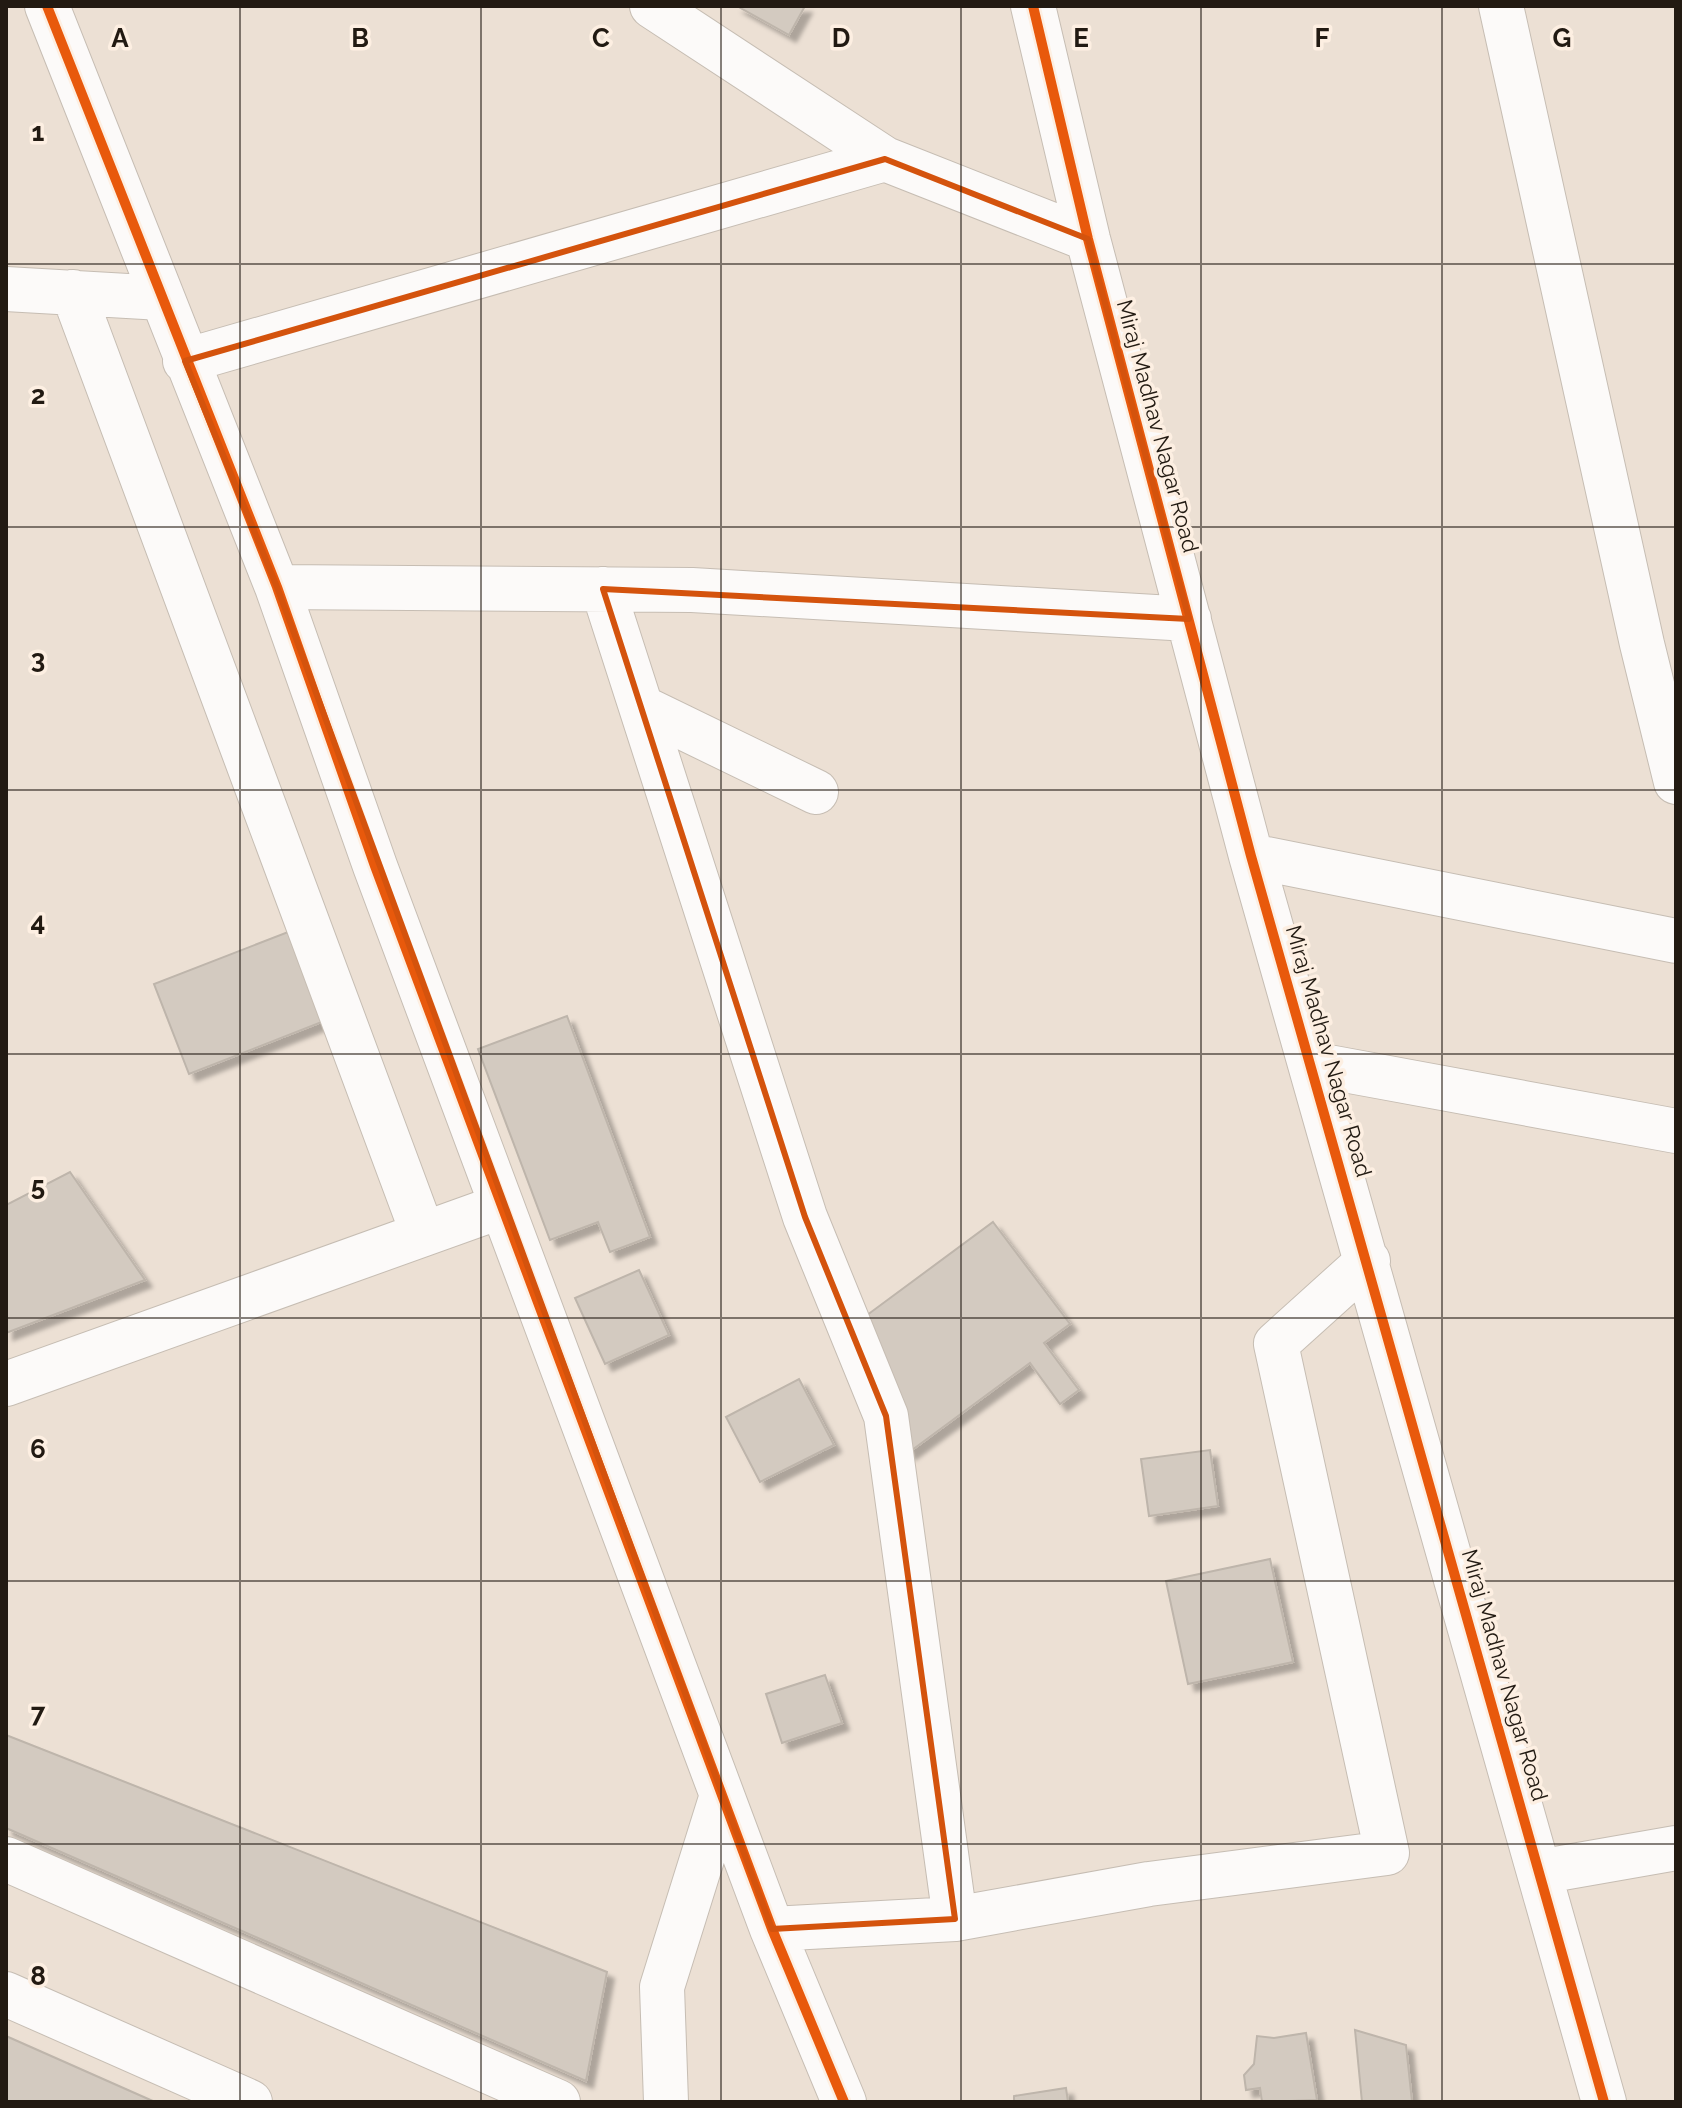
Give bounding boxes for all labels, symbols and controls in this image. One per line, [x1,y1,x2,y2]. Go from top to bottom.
text: A [111,23,129,53]
text: B [351,23,369,53]
text: C [592,23,610,53]
text: D [832,23,850,53]
text: E [1073,23,1089,53]
text: F [1315,23,1330,53]
text: G [1553,23,1571,53]
text: 1 [32,117,45,147]
street label: Miraj Madhav Nagar Road [1112,297,1204,555]
text: 2 [31,380,45,410]
text: 3 [31,644,45,674]
text: 4 [31,907,45,937]
street label: Miraj Madhav Nagar Road [1281,922,1377,1180]
text: 5 [31,1171,45,1201]
text: 6 [30,1434,46,1464]
street label: Miraj Madhav Nagar Road [1457,1546,1553,1804]
text: 7 [31,1698,46,1728]
text: 8 [30,1961,46,1991]

